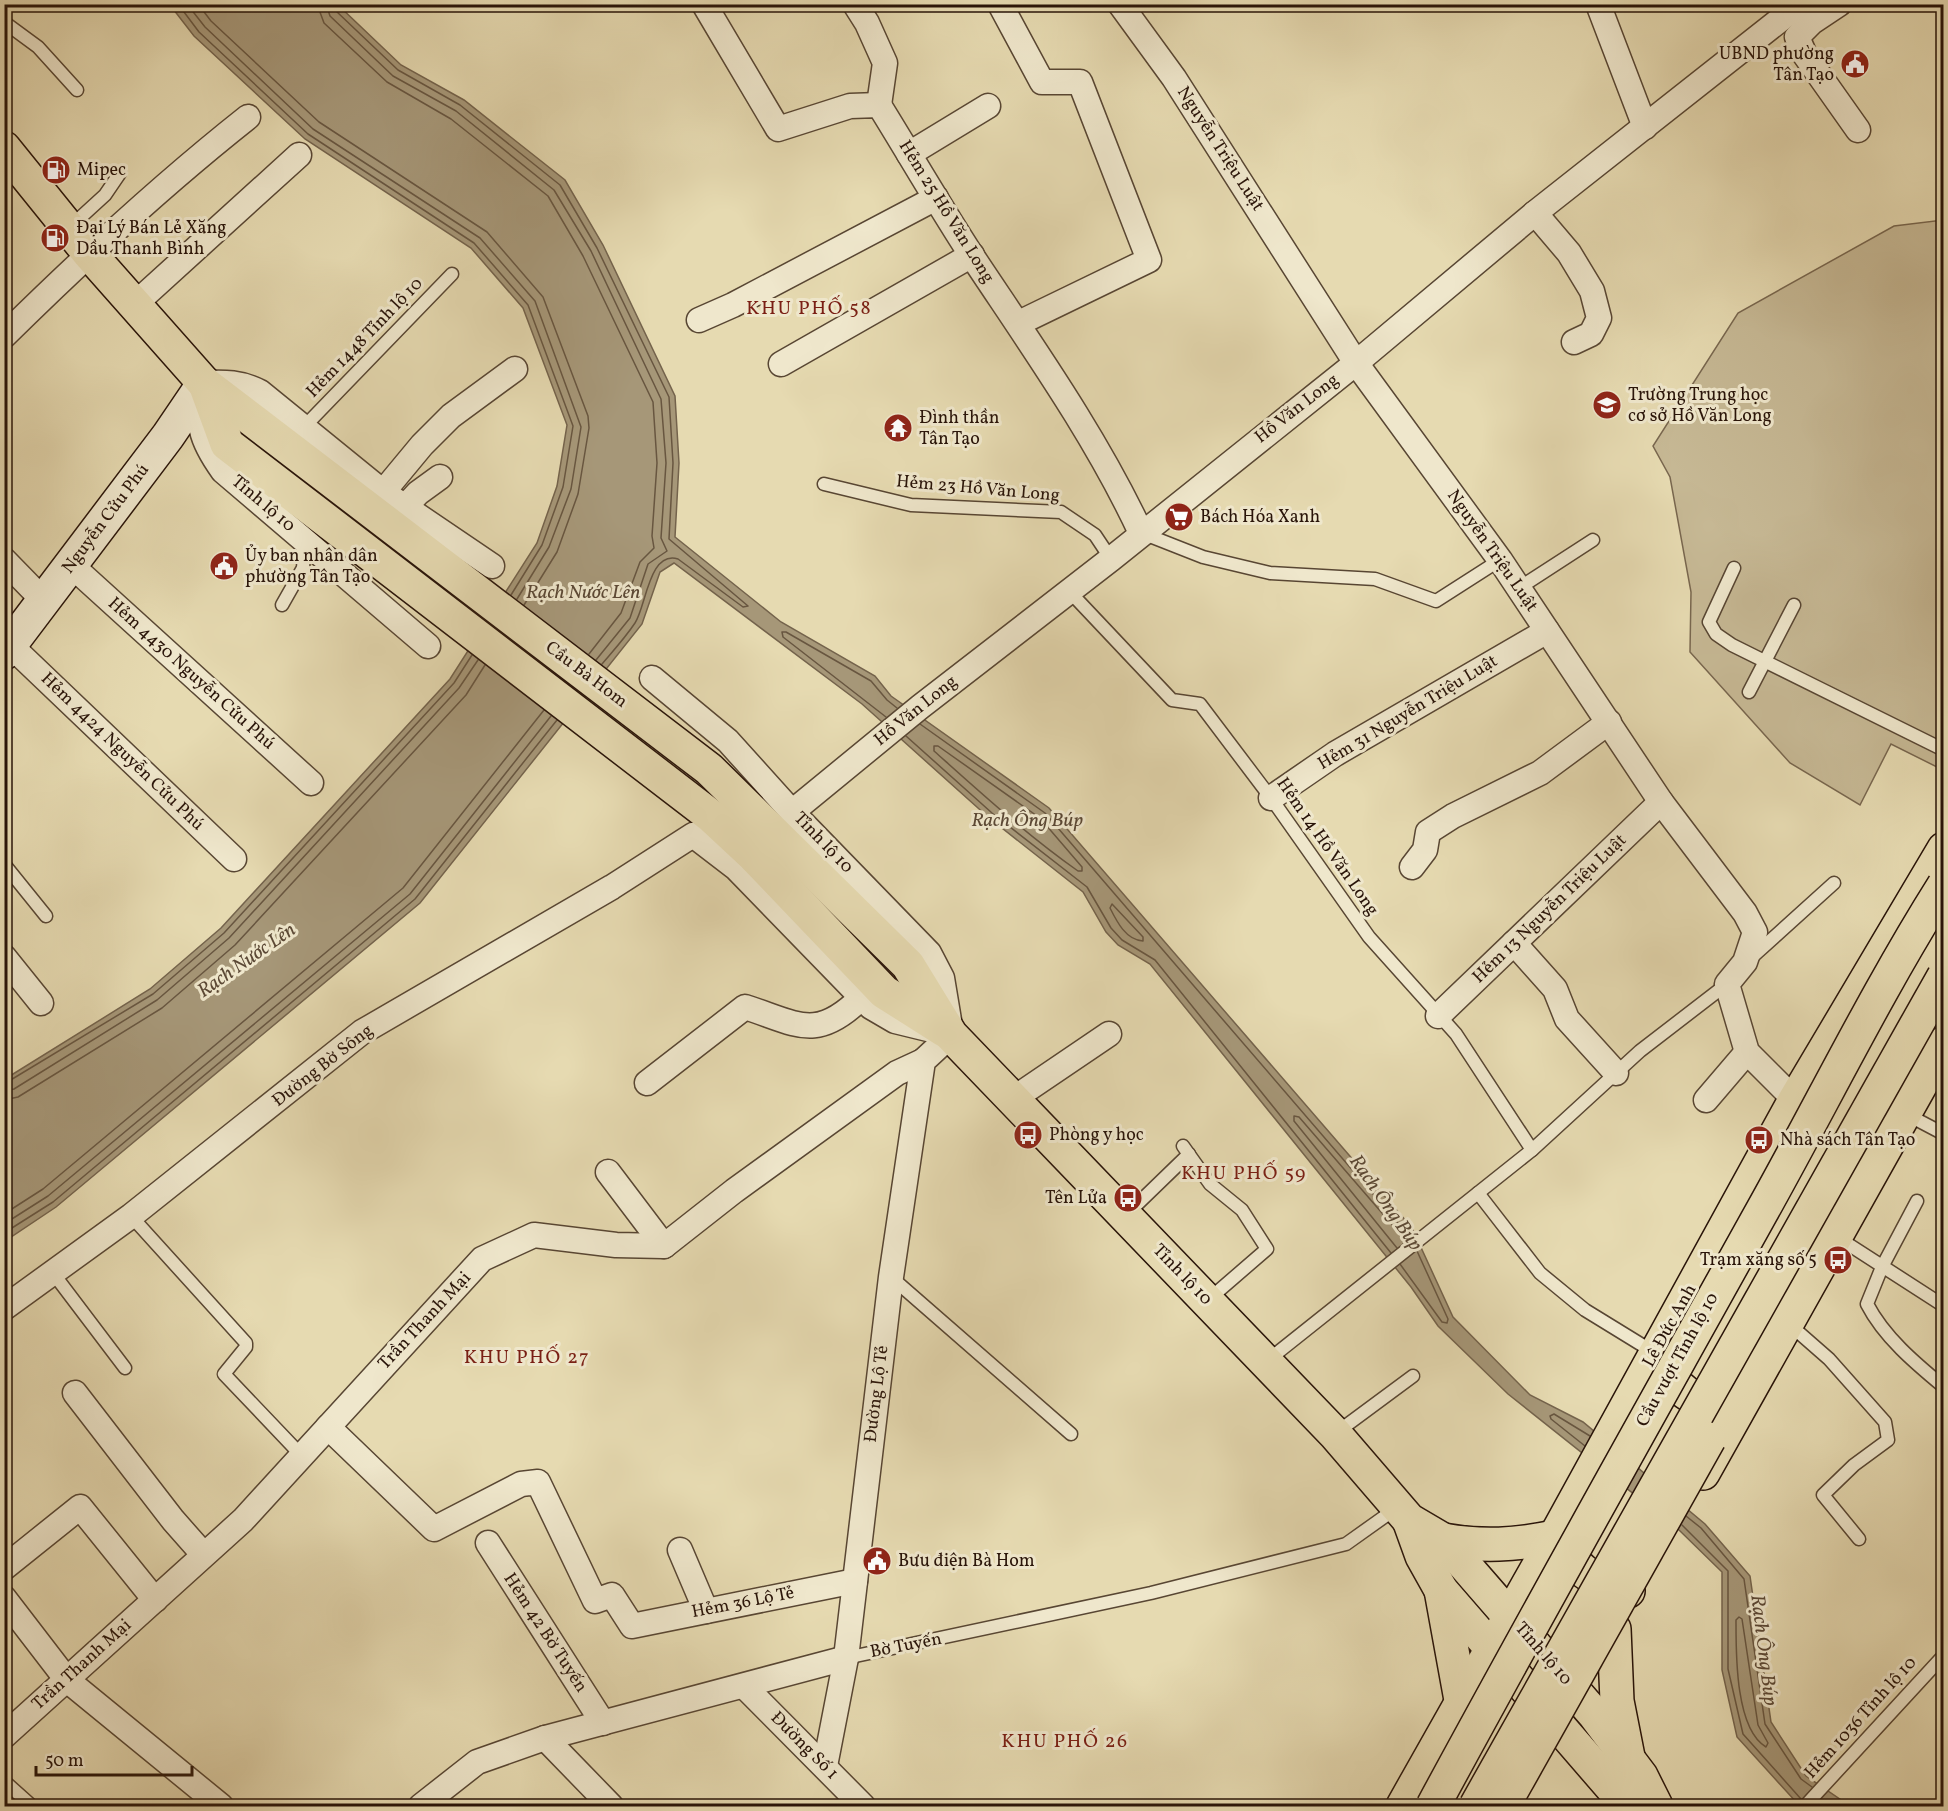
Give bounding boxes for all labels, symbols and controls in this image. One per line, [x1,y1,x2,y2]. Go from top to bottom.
place label: UBND phường Tân Tạo [1719,42,1834,88]
public building icon: UBND phường Tân Tạo [1839,48,1871,80]
street label: Nguyễn Triệu Luật [1170,82,1270,216]
street label: Hẻm 25 Hồ Văn Long [892,136,1000,288]
fuel station icon: Mipec [40,154,72,186]
place label: Mipec [77,158,126,183]
place label: Đại Lý Bán Lẻ Xăng Dầu Thanh Bình [76,216,226,262]
fuel station icon: Đại Lý Bán Lẻ Xăng Dầu Thanh Bình [39,222,71,254]
street label: Hẻm 1448 Tỉnh lộ 10 [301,272,429,404]
district label: KHU PHỐ 58 [746,295,872,323]
street label: Hồ Văn Long [1250,368,1344,450]
place label: Trường Trung học cơ sở Hồ Văn Long [1628,383,1772,429]
school or university icon: Trường Trung học cơ sở Hồ Văn Long [1591,389,1623,421]
place label: Đình thần Tân Tạo [919,406,1000,452]
temple icon: Đình thần Tân Tạo [882,412,914,444]
street label: Nguyễn Cửu Phú [56,459,156,579]
street label: Hẻm 23 Hồ Văn Long [895,469,1061,509]
street label: Tỉnh lộ 10 [226,470,301,538]
street label: Nguyễn Triệu Luật [1440,485,1544,617]
supermarket icon: Bách Hóa Xanh [1163,501,1195,533]
place label: Bách Hóa Xanh [1200,505,1321,530]
place label: Ủy ban nhân dân phường Tân Tạo [245,544,378,590]
public building icon: Ủy ban nhân dân phường Tân Tạo [208,550,240,582]
water label: Rạch Nước Lên [526,579,640,607]
street label: Hẻm 4430 Nguyễn Cửu Phú [102,592,280,756]
street label: Cầu Bà Hom [540,636,632,714]
street label: Hẻm 31 Nguyễn Triệu Luật [1313,649,1503,777]
street label: Hẻm 4424 Nguyễn Cửu Phú [35,667,209,837]
street label: Hồ Văn Long [869,670,963,752]
street label: Hẻm 14 Hồ Văn Long [1270,773,1384,921]
street label: Tỉnh lộ 10 [787,807,859,879]
water label: Rạch Ông Búp [971,807,1083,835]
street label: Hẻm 13 Nguyễn Triệu Luật [1467,829,1633,989]
water label: Rạch Nước Lên [192,917,302,1005]
street label: Đường Bờ Sông [267,1019,379,1113]
bus stop icon: Phòng y học [1012,1119,1044,1151]
place label: Phòng y học [1049,1123,1144,1148]
bus stop icon: Nhà sách Tân Tạo [1743,1124,1775,1156]
place label: Nhà sách Tân Tạo [1780,1128,1915,1153]
water label: Rạch Ông Búp [1342,1149,1429,1257]
district label: KHU PHỐ 59 [1181,1160,1307,1188]
bus stop icon: Tên Lửa [1112,1182,1144,1214]
place label: Tên Lửa [1045,1186,1107,1211]
street label: Tỉnh lộ 10 [1146,1239,1218,1311]
bus stop icon: Trạm xăng số 5 [1822,1244,1854,1276]
place label: Trạm xăng số 5 [1700,1248,1817,1273]
street label: Trần Thanh Mại [373,1266,477,1376]
street label: Lê Đức Anh [1637,1280,1703,1372]
street label: Cầu vượt Tỉnh lộ 10 [1631,1288,1725,1432]
district label: KHU PHỐ 27 [464,1344,590,1372]
street label: Đường Lộ Tẻ [859,1344,895,1444]
public building icon: Bưu điện Bà Hom [861,1545,893,1577]
place label: Bưu điện Bà Hom [898,1549,1035,1574]
street label: Hẻm 42 Bờ Tuyến [497,1568,593,1698]
street label: Hẻm 36 Lộ Tẻ [690,1581,796,1625]
water label: Rạch Ông Búp [1742,1593,1784,1708]
street label: Trần Thanh Mại [27,1613,137,1717]
street label: Tỉnh lộ 10 [1508,1617,1578,1691]
street label: Bờ Tuyến [868,1627,944,1665]
street label: Hẻm 1036 Tỉnh lộ 10 [1799,1651,1923,1785]
street label: Đường Số 1 [764,1706,844,1786]
district label: KHU PHỐ 26 [1001,1728,1129,1756]
scale bar [36,1739,192,1777]
text: 50 m [45,1749,84,1774]

